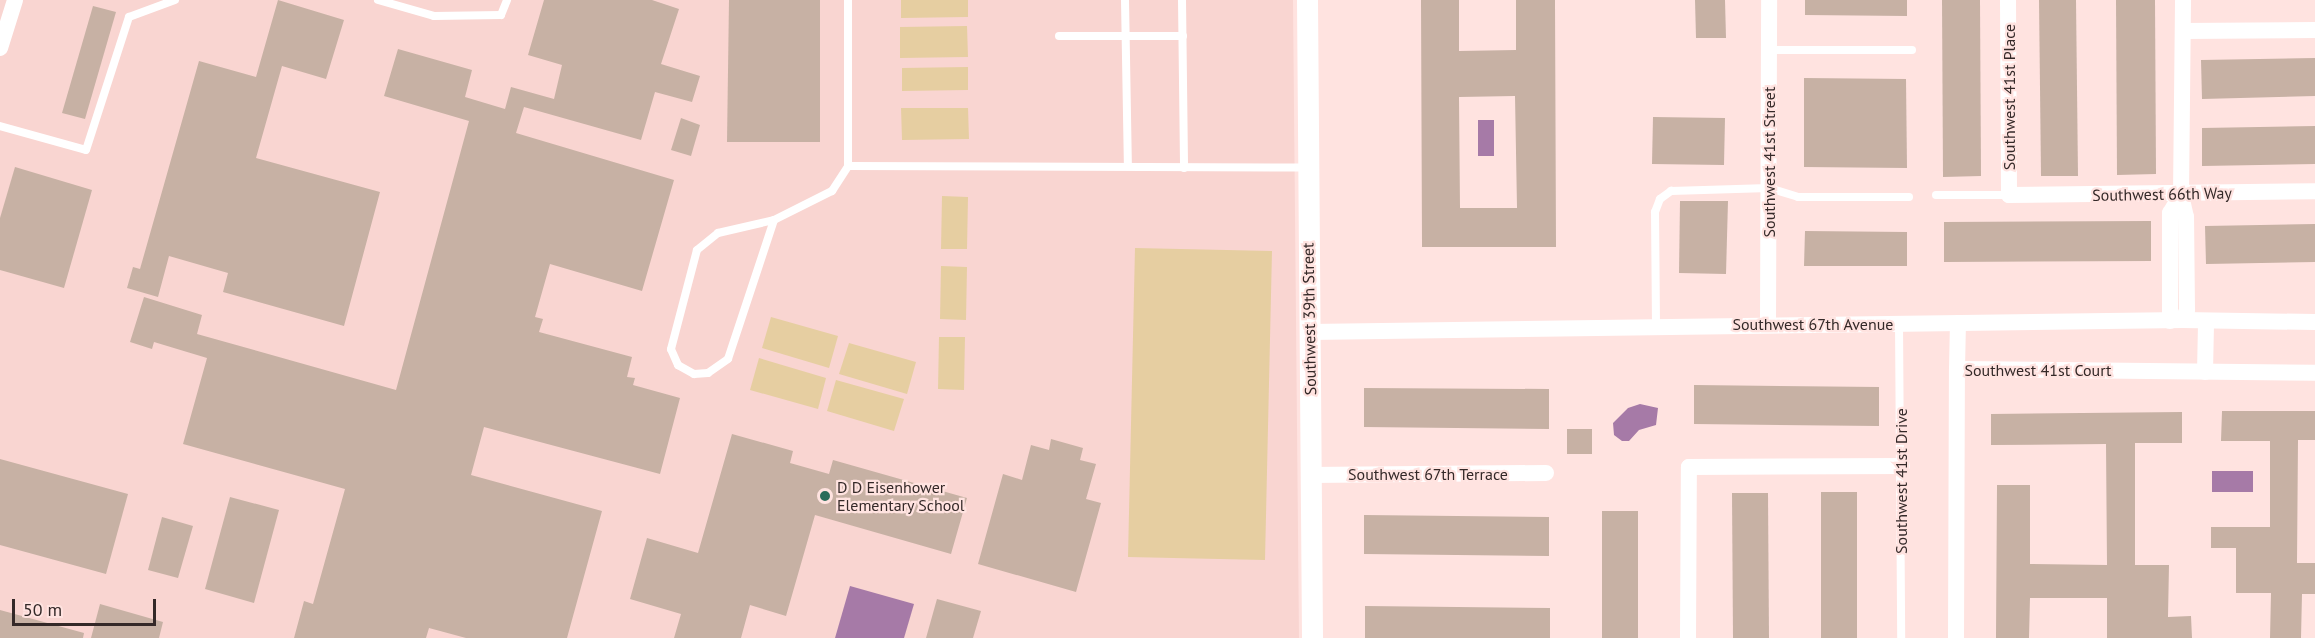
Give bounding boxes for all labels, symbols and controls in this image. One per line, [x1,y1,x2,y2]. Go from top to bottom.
street label: Southwest 41st Place [1999,24,2019,170]
street label: Southwest 41st Street [1759,87,1779,237]
street label: Southwest 66th Way [2092,183,2232,205]
street label: Southwest 39th Street [1298,242,1320,396]
street label: Southwest 67th Avenue [1732,314,1894,334]
street label: Southwest 41st Court [1964,360,2112,380]
street label: Southwest 41st Drive [1891,408,1911,554]
street label: Southwest 67th Terrace [1348,464,1508,484]
place label: D D Eisenhower Elementary School [837,477,965,515]
marker: D D Eisenhower Elementary School [818,489,832,503]
scale bar [15,587,159,625]
text: 50 m [23,598,62,621]

